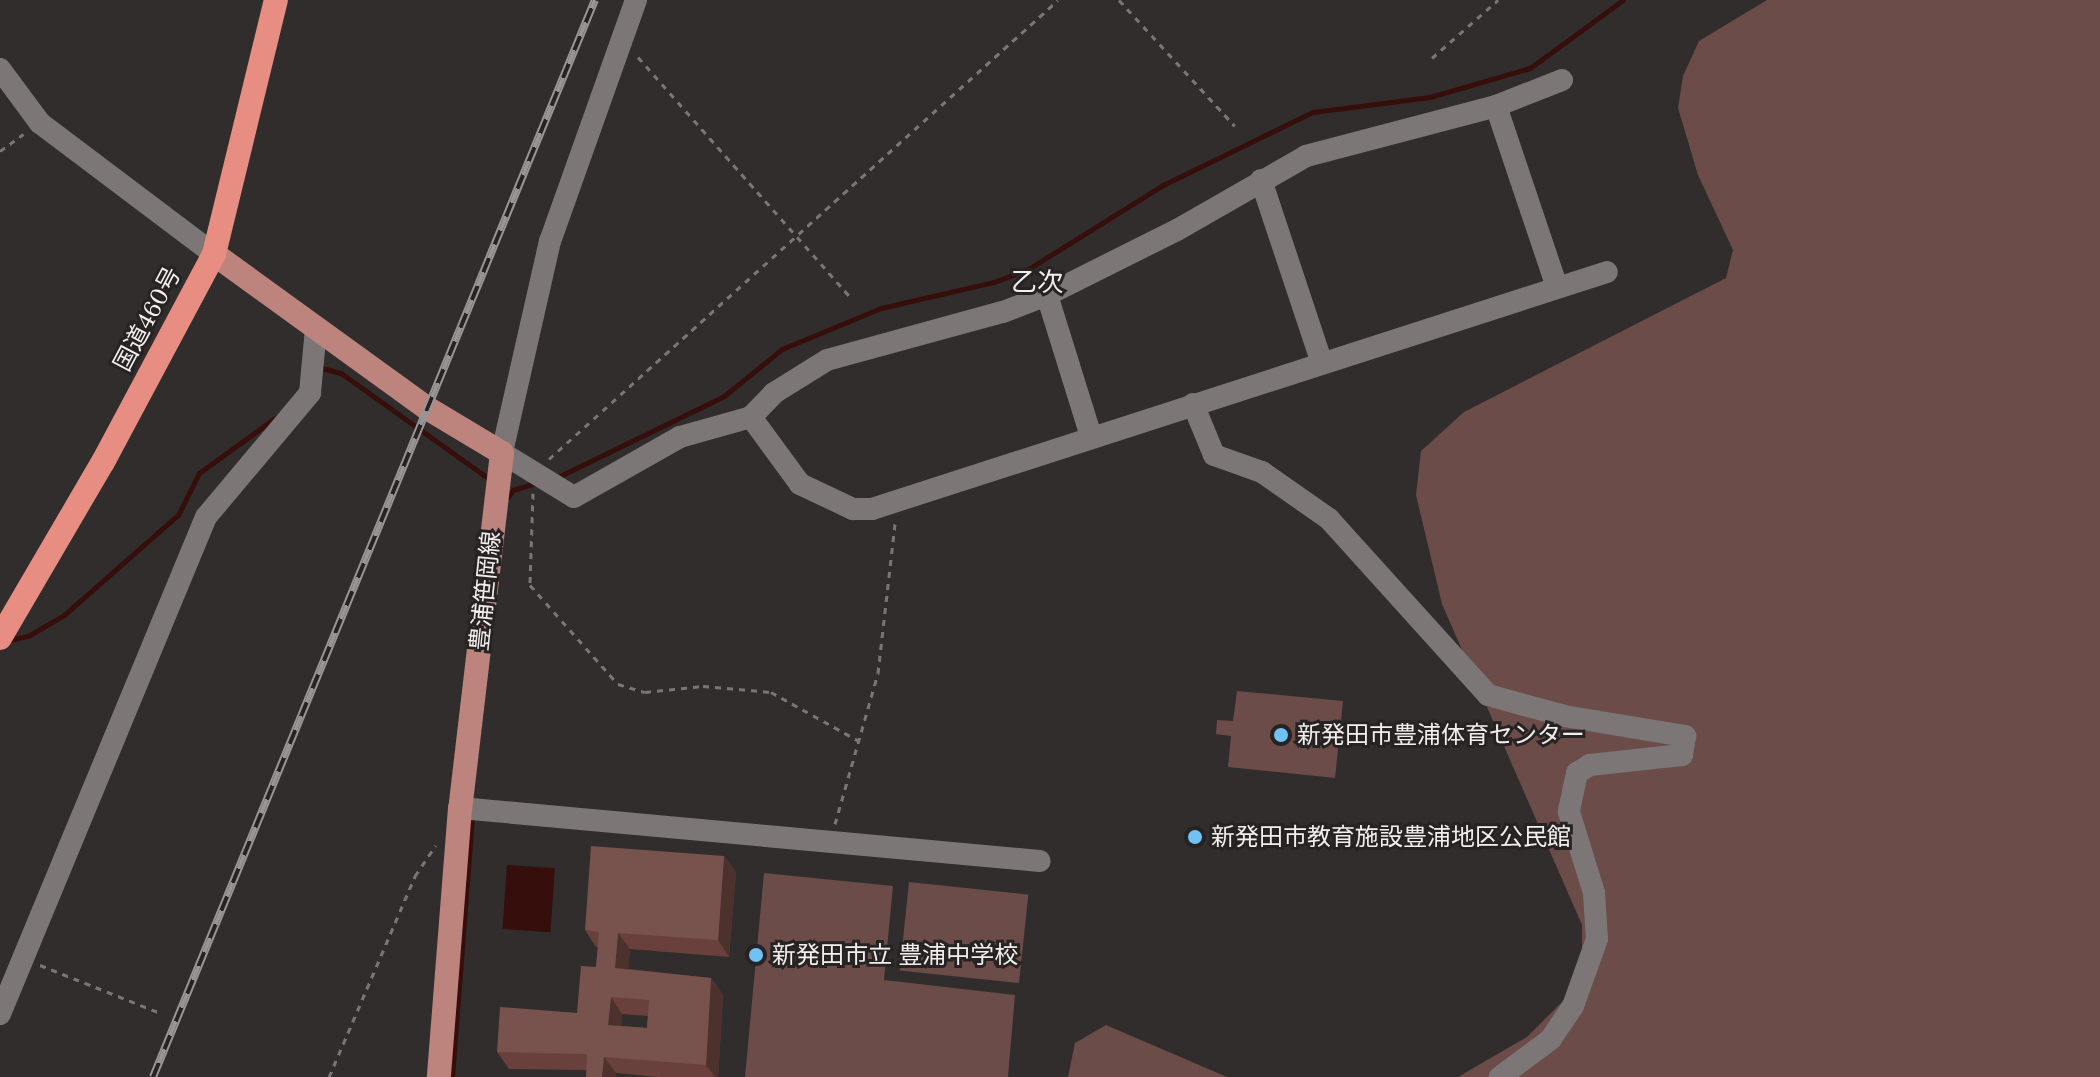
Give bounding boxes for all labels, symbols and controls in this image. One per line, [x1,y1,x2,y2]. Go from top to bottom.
street label: 国道460号 [108,262,186,376]
district label: 乙次 [1011,266,1063,298]
street label: 豊浦笹岡線 [464,530,506,652]
place label: 新発田市豊浦体育センター [1297,721,1585,749]
marker: 新発田市豊浦体育センター [1272,726,1290,744]
place label: 新発田市教育施設豊浦地区公民館 [1211,823,1571,851]
marker: 新発田市教育施設豊浦地区公民館 [1186,828,1204,846]
place label: 新発田市立 豊浦中学校 [772,941,1018,969]
marker: 新発田市立 豊浦中学校 [747,946,765,964]

